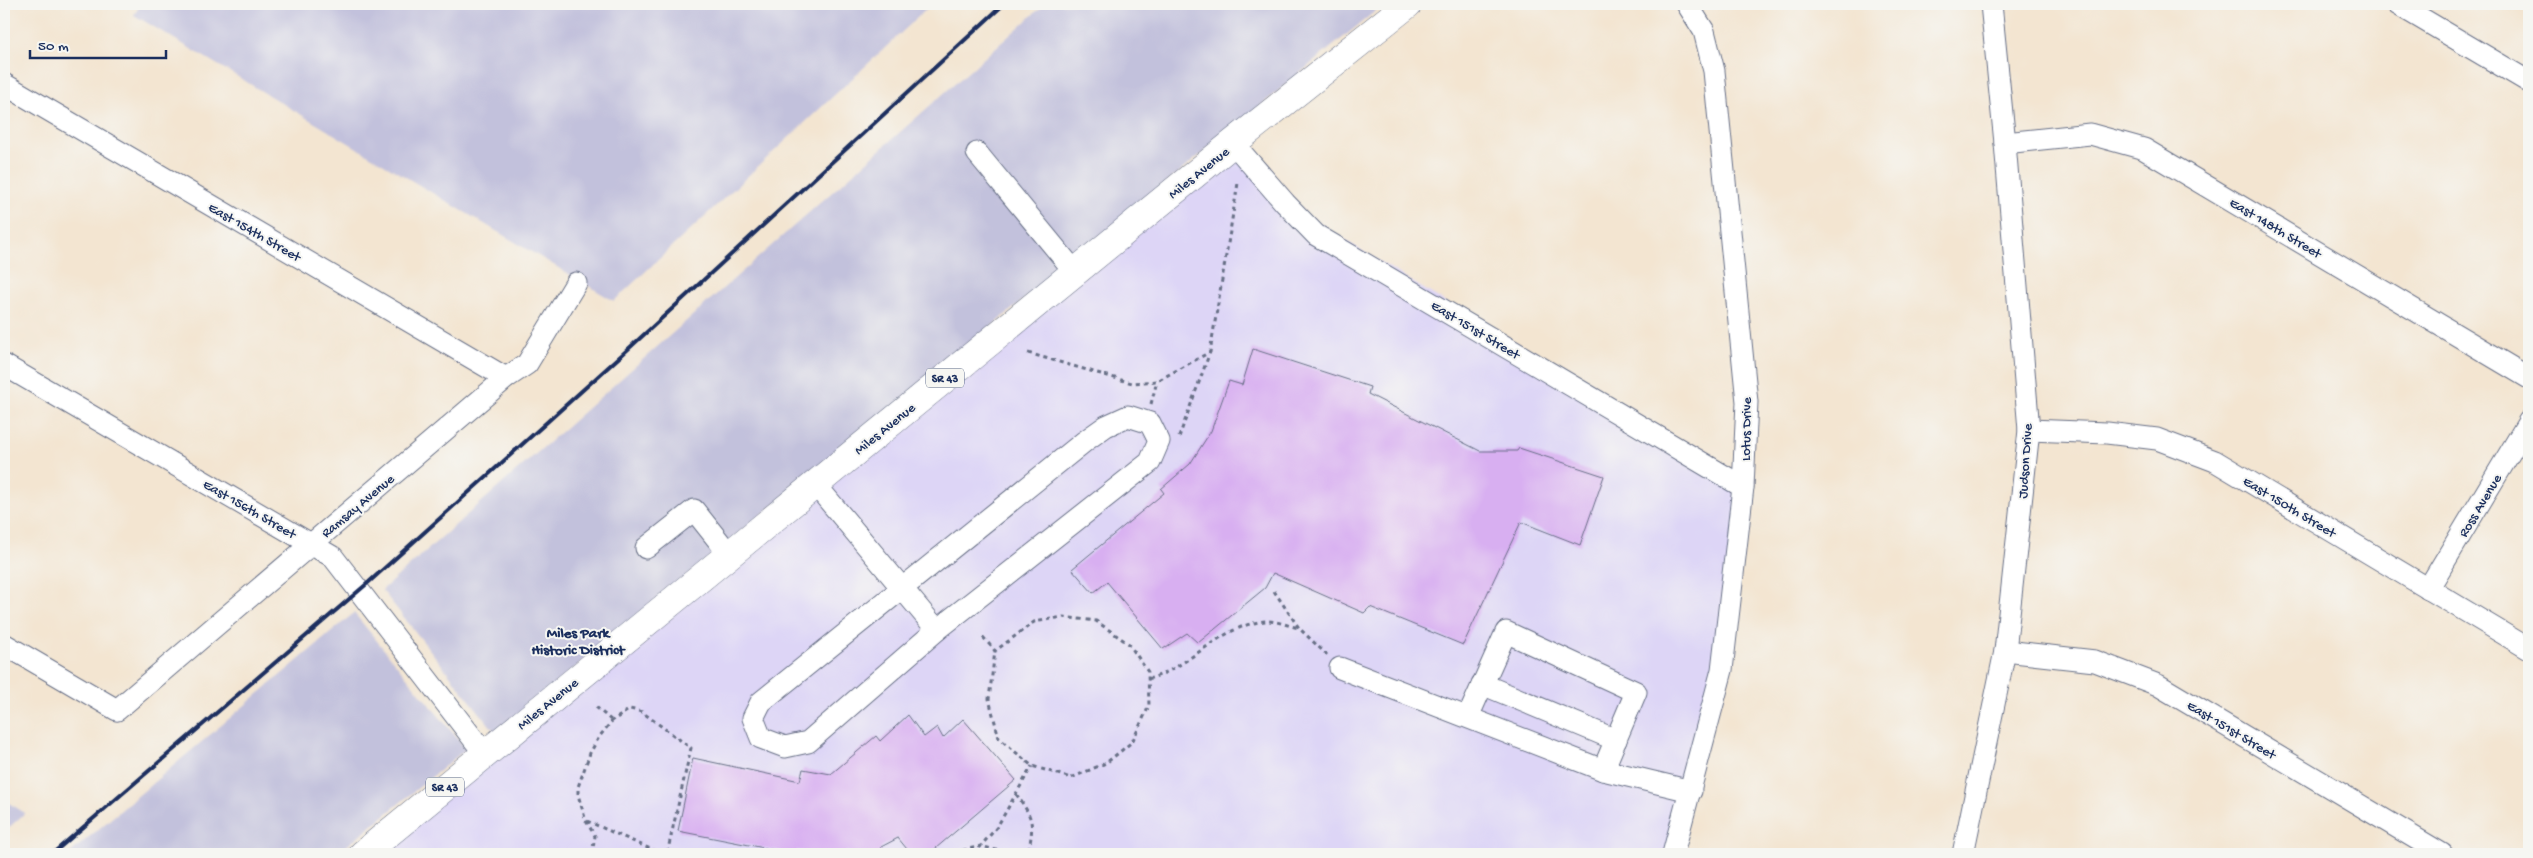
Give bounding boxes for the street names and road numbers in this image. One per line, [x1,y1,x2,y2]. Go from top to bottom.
street label: Miles Avenue [1166,144,1234,204]
street label: East 148th Street [2226,195,2325,264]
street label: East 154th Street [204,200,304,267]
street label: East 151st Street [1427,298,1523,365]
road number: SR 43 [926,368,964,388]
street label: Lotus Drive [1738,396,1757,461]
street label: Miles Avenue [852,400,920,460]
street label: Judson Drive [2015,422,2038,499]
street label: Ramsay Avenue [319,471,399,542]
street label: Ross Avenue [2456,471,2507,541]
street label: East 150th Street [2239,474,2339,543]
street label: East 156th Street [199,477,299,544]
street label: Miles Avenue [515,675,583,735]
street label: East 151st Street [2183,698,2279,765]
road number: SR 43 [426,778,464,796]

